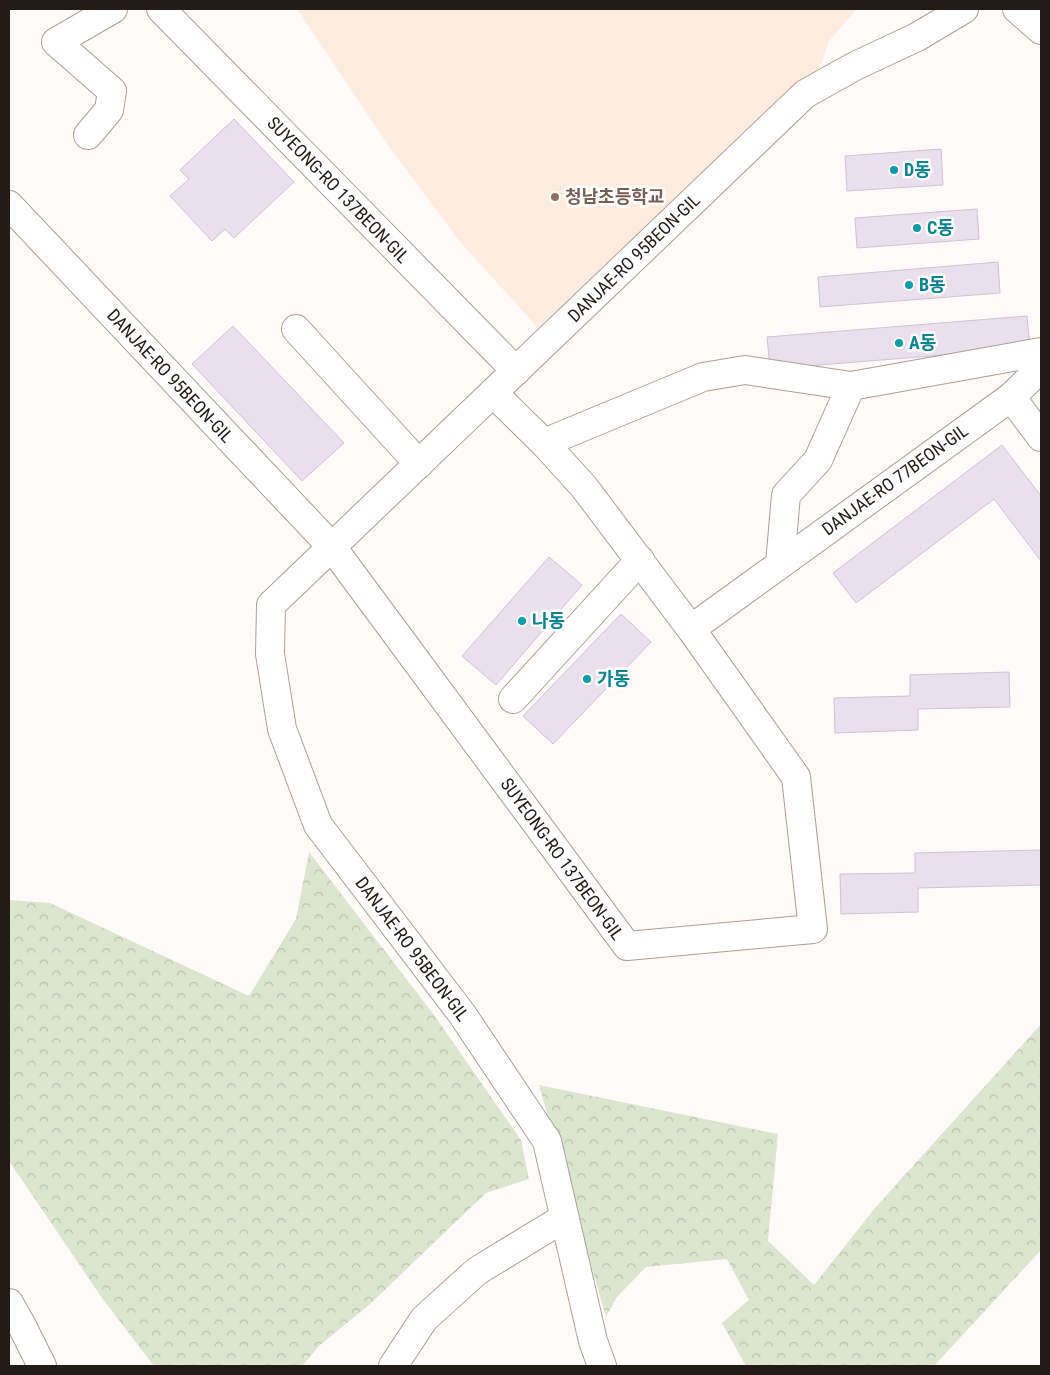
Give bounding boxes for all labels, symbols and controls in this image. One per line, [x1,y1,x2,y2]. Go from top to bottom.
street label: SUYEONG-RO 137BEON-GIL [263,112,414,267]
place label: D동 [904,159,931,180]
marker: D동 [888,164,900,176]
place label: 청남초등학교 [565,186,664,207]
street label: DANJAE-RO 95BEON-GIL [563,189,704,326]
marker: 청남초등학교 [549,191,561,203]
place label: C동 [927,217,954,238]
marker: C동 [911,222,923,234]
place label: B동 [919,274,946,295]
marker: B동 [903,279,915,291]
street label: DANJAE-RO 95BEON-GIL [103,304,238,447]
place label: A동 [909,332,936,353]
marker: A동 [893,337,905,349]
street label: DANJAE-RO 77BEON-GIL [818,419,972,540]
place label: 나동 [532,610,565,631]
marker: 나동 [516,615,528,627]
place label: 가동 [597,668,630,689]
marker: 가동 [581,673,593,685]
street label: SUYEONG-RO 137BEON-GIL [497,774,628,944]
street label: DANJAE-RO 95BEON-GIL [351,872,474,1025]

